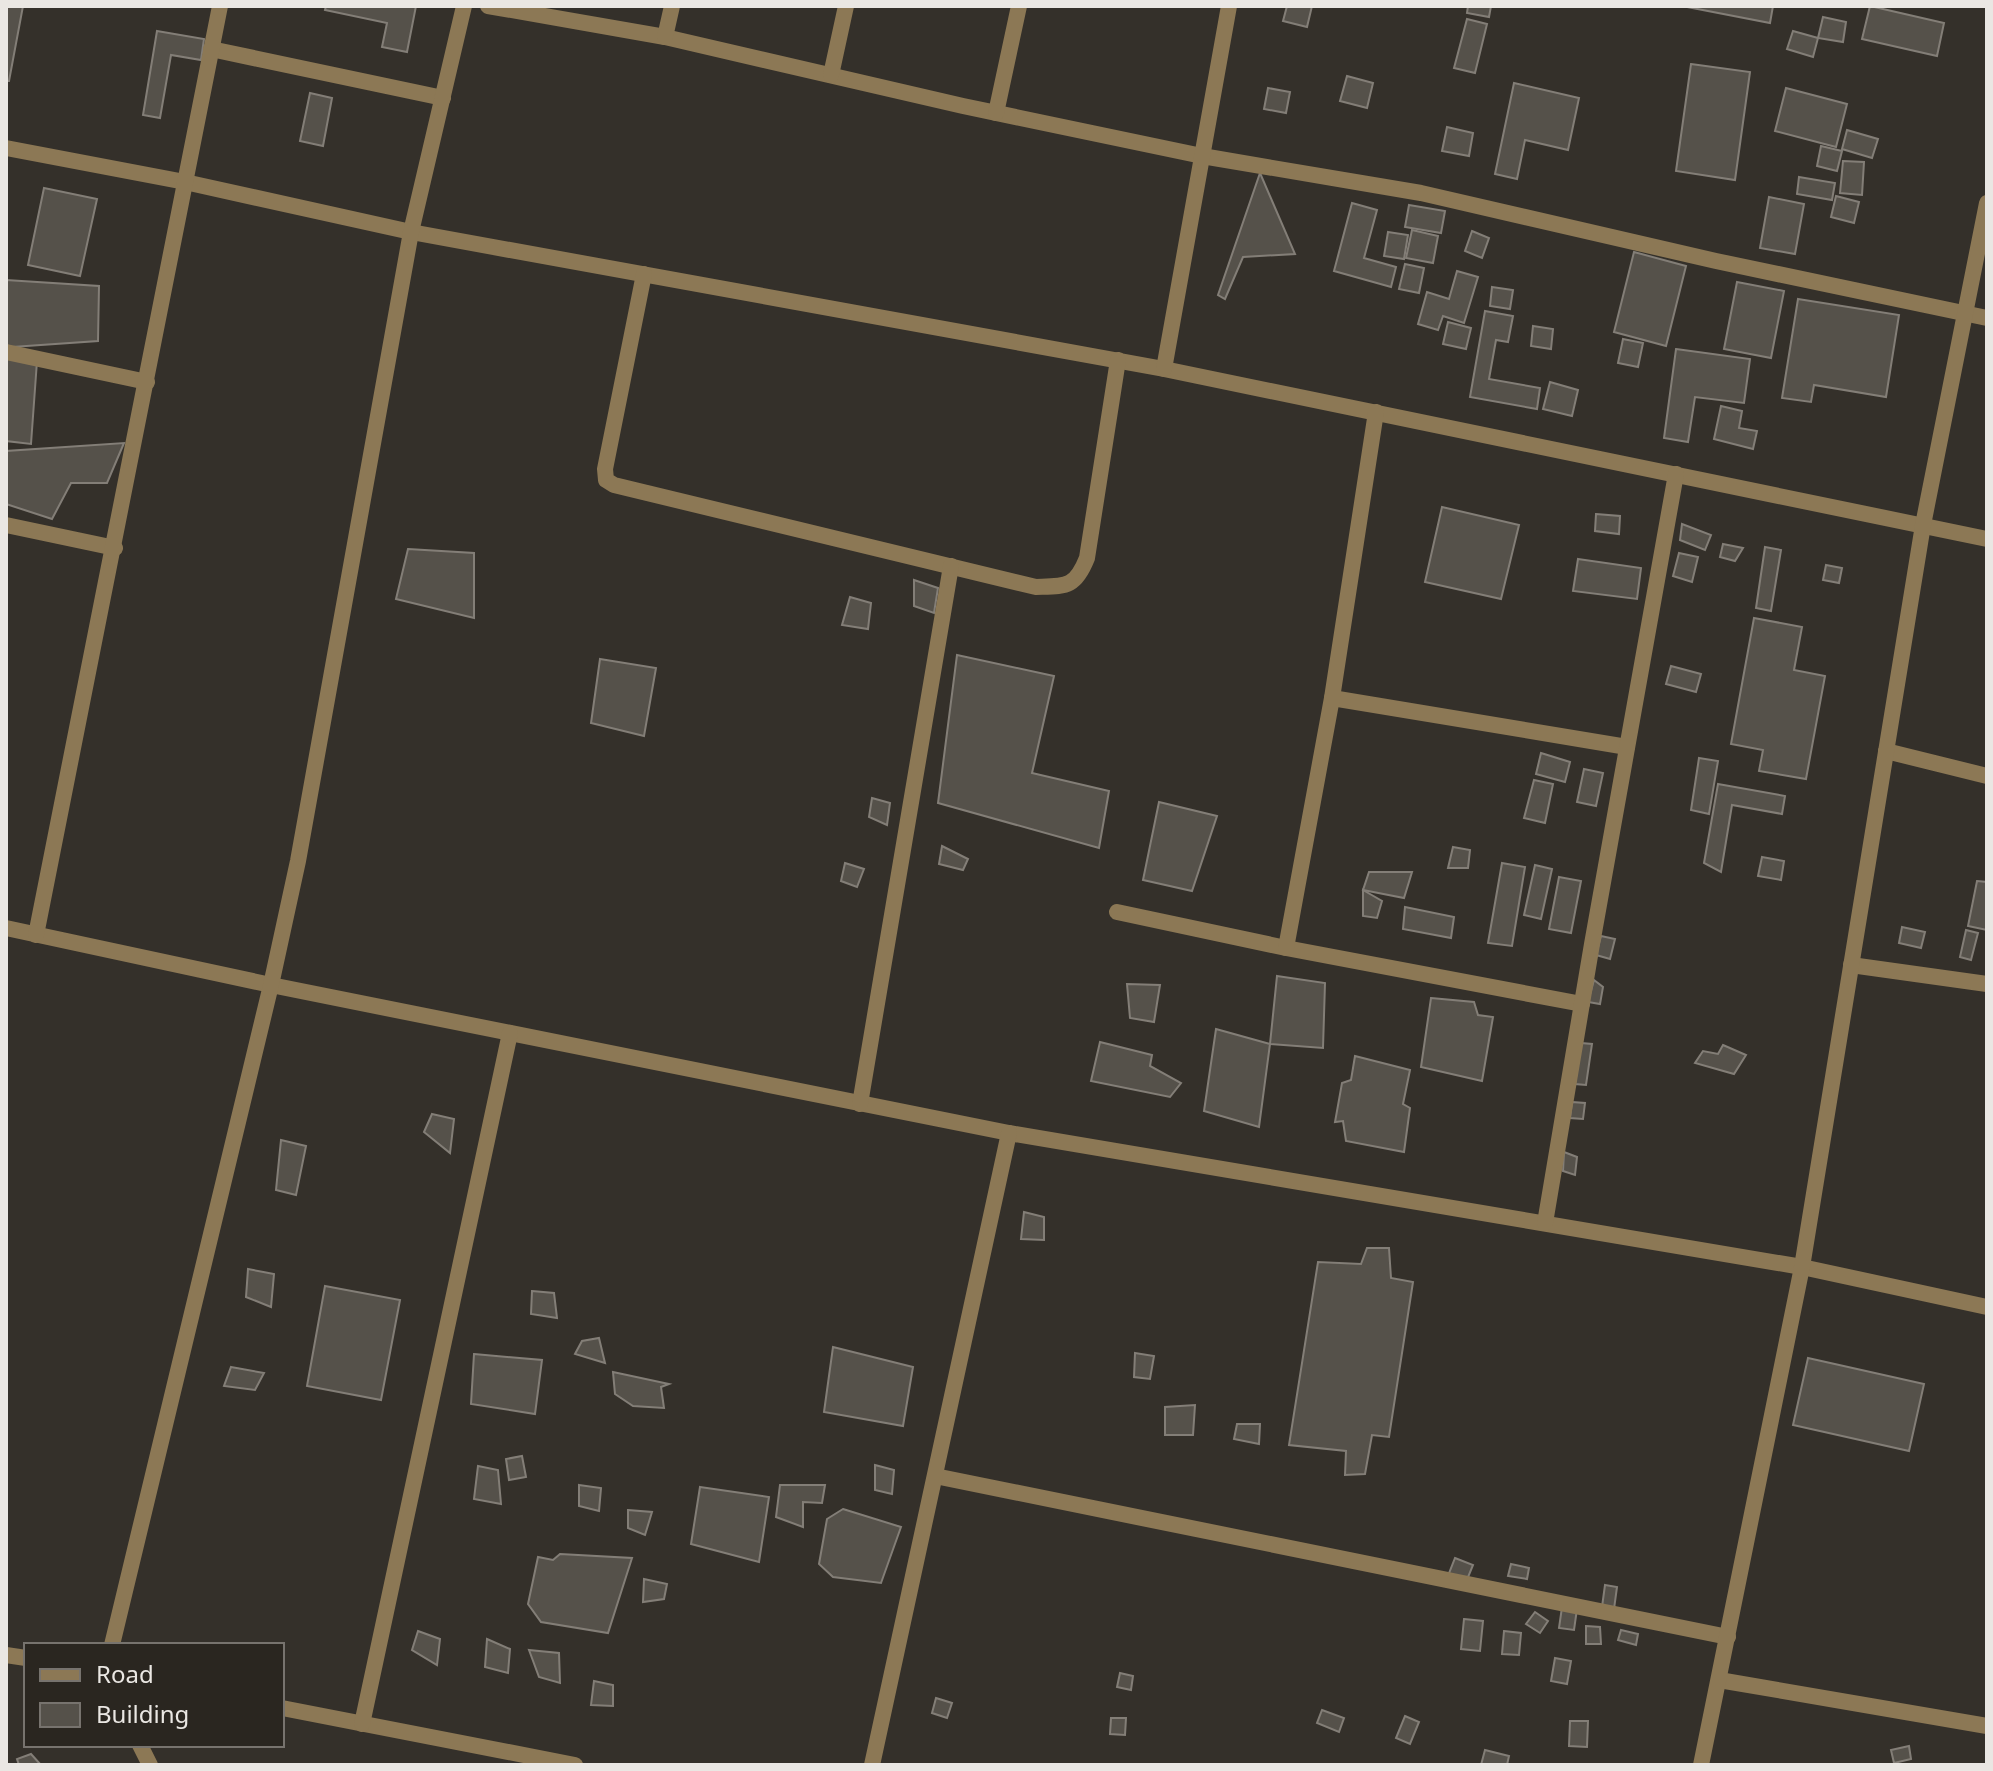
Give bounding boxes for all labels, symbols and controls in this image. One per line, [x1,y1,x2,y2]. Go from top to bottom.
legend [24,1643,284,1747]
text: Road [96,1657,154,1690]
text: Building [96,1697,189,1730]

